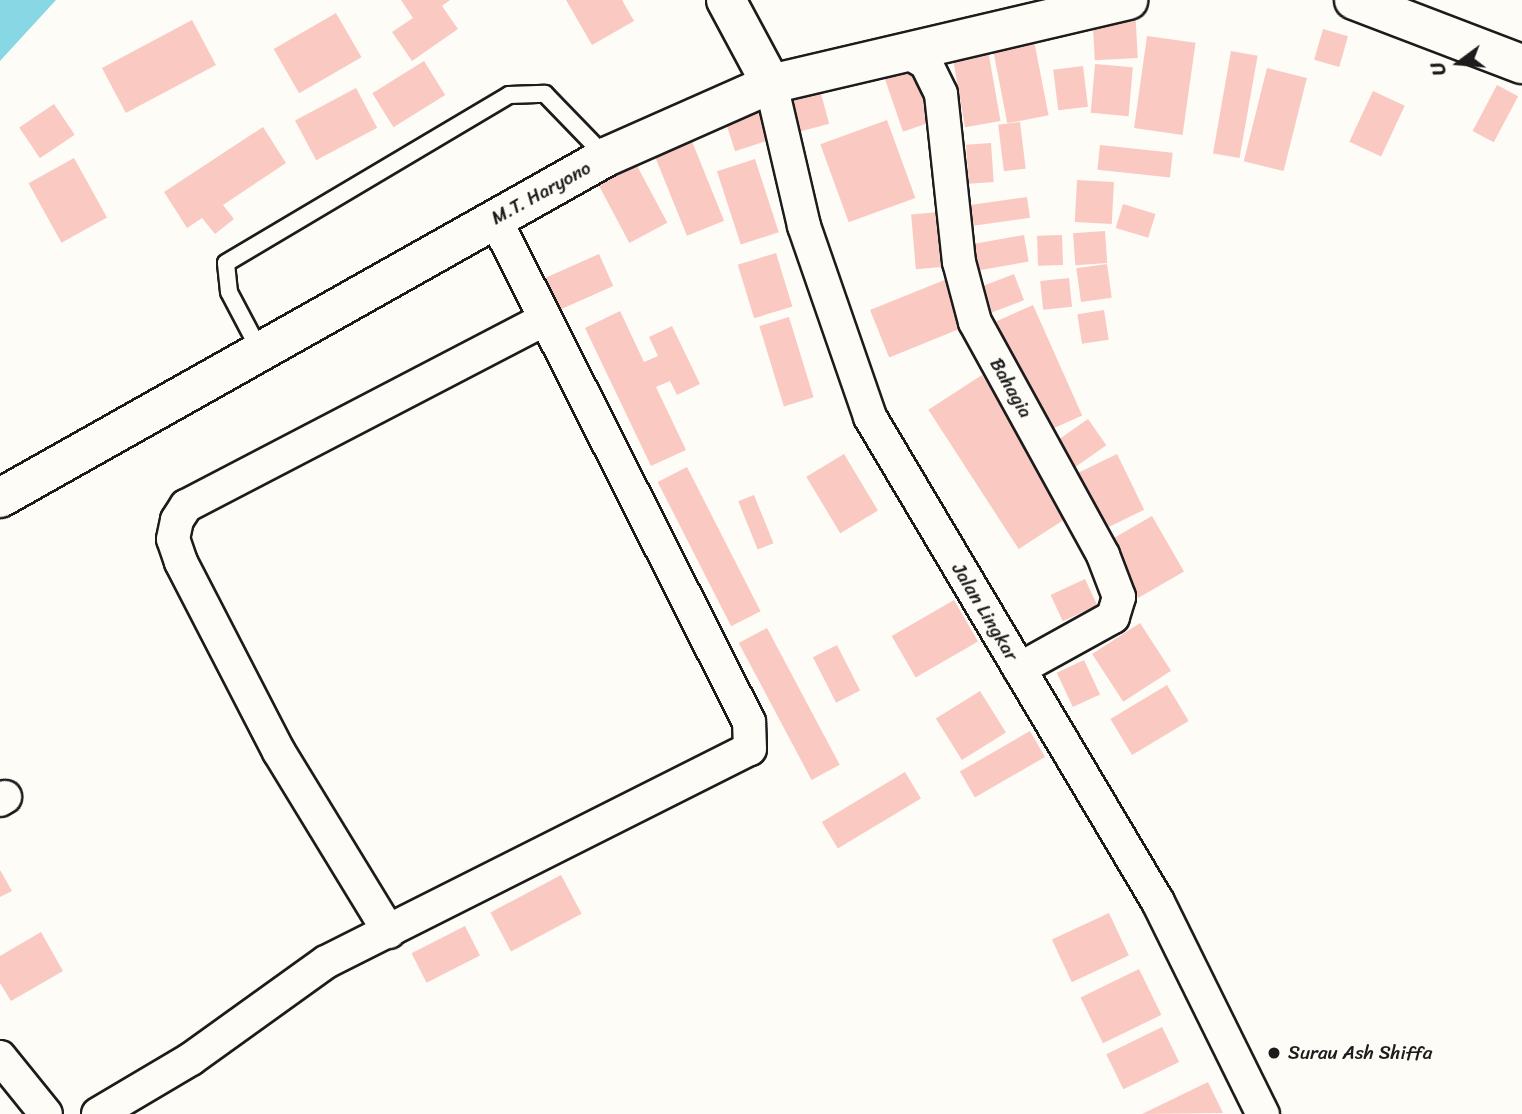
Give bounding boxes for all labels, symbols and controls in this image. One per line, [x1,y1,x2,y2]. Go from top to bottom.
north arrow [1424,28,1494,98]
text: U [1421,58,1456,80]
street label: M.T. Haryono [487,156,595,230]
street label: Bahagia [985,354,1037,422]
street label: Jalan Lingkar [947,559,1023,665]
place label: Surau Ash Shiffa [1288,1042,1432,1064]
marker: Surau Ash Shiffa [1266,1045,1282,1061]

